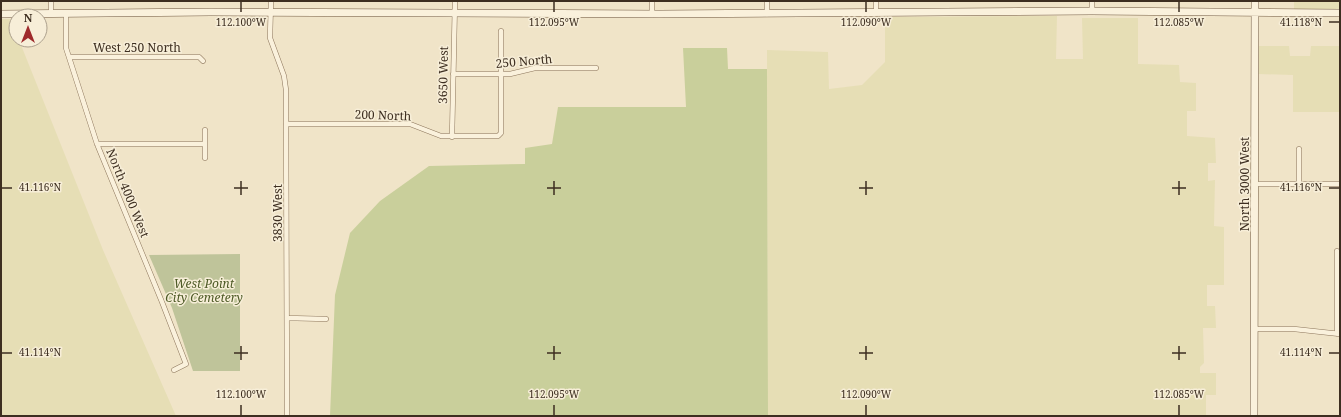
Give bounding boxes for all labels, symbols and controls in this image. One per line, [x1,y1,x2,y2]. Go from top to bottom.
north arrow [8,8,48,48]
text: N [24,10,33,25]
text: 112.100°W [216,15,267,29]
text: 112.095°W [529,15,580,29]
text: 112.090°W [841,15,892,29]
text: 112.085°W [1154,15,1205,29]
text: 41.118°N [1280,15,1322,29]
street label: West 250 North [93,39,181,56]
street label: 3650 West [434,46,452,104]
street label: 250 North [495,50,553,72]
street label: 200 North [354,106,412,124]
street label: North 3000 West [1236,137,1253,231]
street label: North 4000 West [102,146,154,240]
text: 41.116°N [19,180,61,194]
text: 41.116°N [1280,180,1322,194]
street label: 3830 West [269,184,286,242]
park label: West Point City Cemetery [165,275,243,306]
text: 41.114°N [19,345,61,359]
text: 41.114°N [1280,345,1322,359]
text: 112.100°W [216,387,267,401]
text: 112.095°W [529,387,580,401]
text: 112.090°W [841,387,892,401]
text: 112.085°W [1154,387,1205,401]

